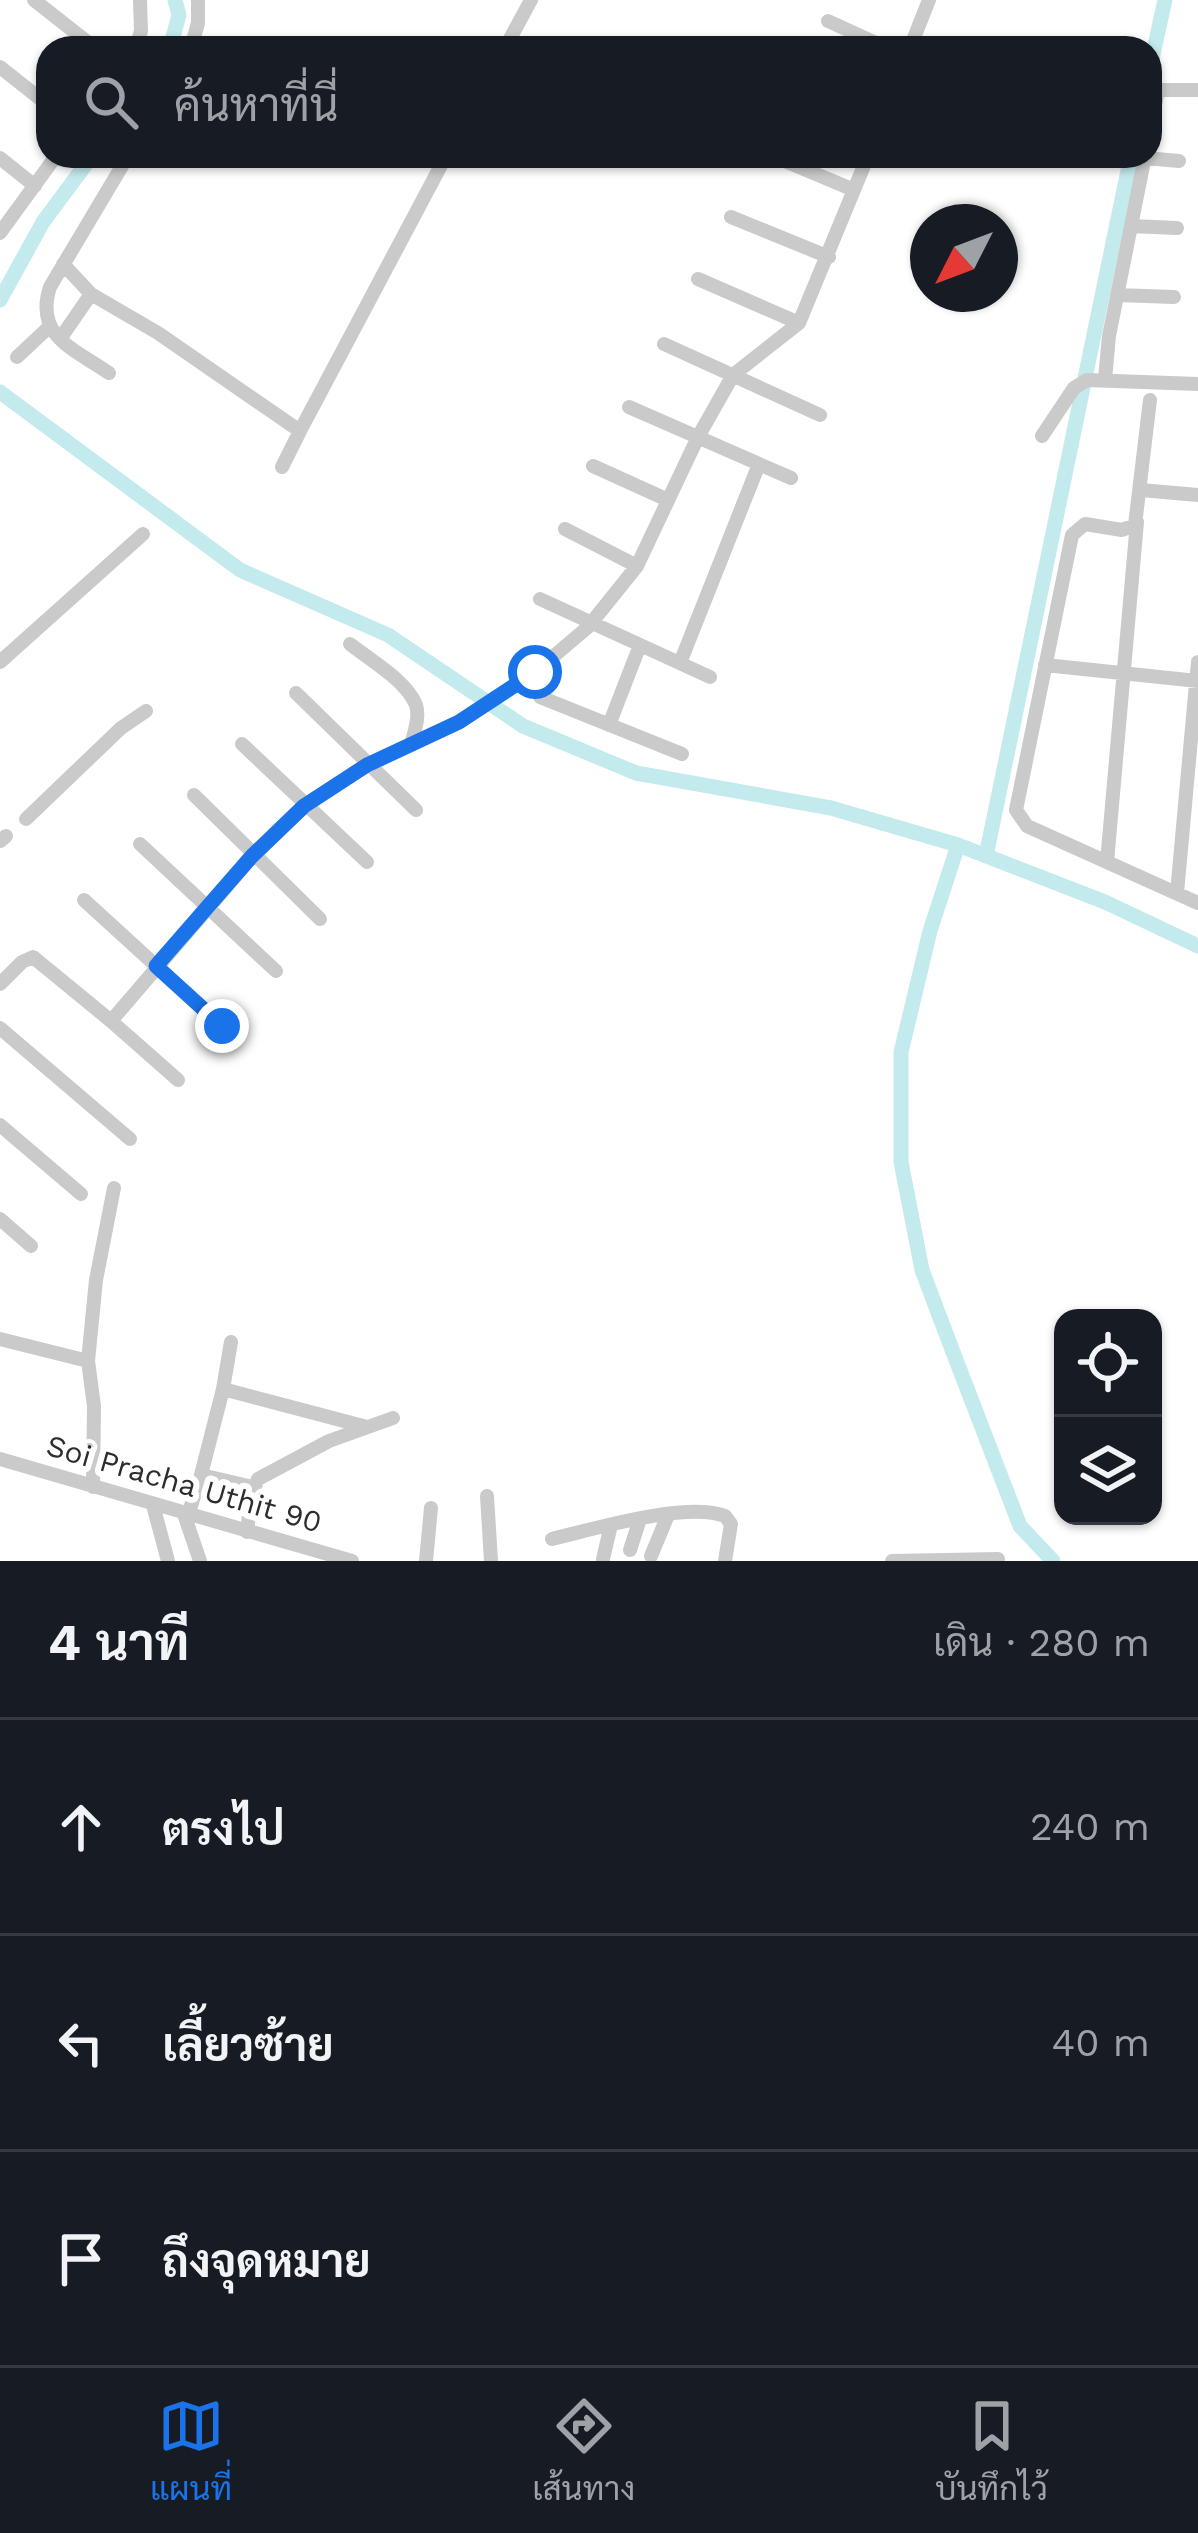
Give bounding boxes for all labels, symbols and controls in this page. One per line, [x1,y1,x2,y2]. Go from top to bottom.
search box [36,36,1162,168]
icon: search [78,69,144,135]
text: ค้นหาที่นี่ [174,79,338,132]
north arrow [910,204,1018,312]
route start [508,645,562,699]
route end [195,999,249,1053]
map controls [1054,1309,1162,1525]
button: locate [1054,1309,1162,1417]
button: layers [1054,1417,1162,1525]
street label: Soi Pracha Uthit 90 [42,1427,326,1540]
text: 4 นาที [48,1613,189,1672]
text: เดิน · 280 m [933,1620,1150,1665]
icon: ahead [48,1794,114,1860]
text: ตรงไป [162,1803,285,1856]
text: 240 m [1030,1804,1150,1849]
icon: left [48,2010,114,2076]
text: เลี้ยวซ้าย [162,2019,334,2072]
text: 40 m [1051,2020,1150,2065]
icon: arrive [48,2226,114,2292]
text: ถึงจุดหมาย [162,2235,371,2288]
tab: แผนที่ [150,2393,232,2508]
tab: เส้นทาง [532,2393,635,2508]
tab: บันทึกไว้ [935,2393,1048,2508]

